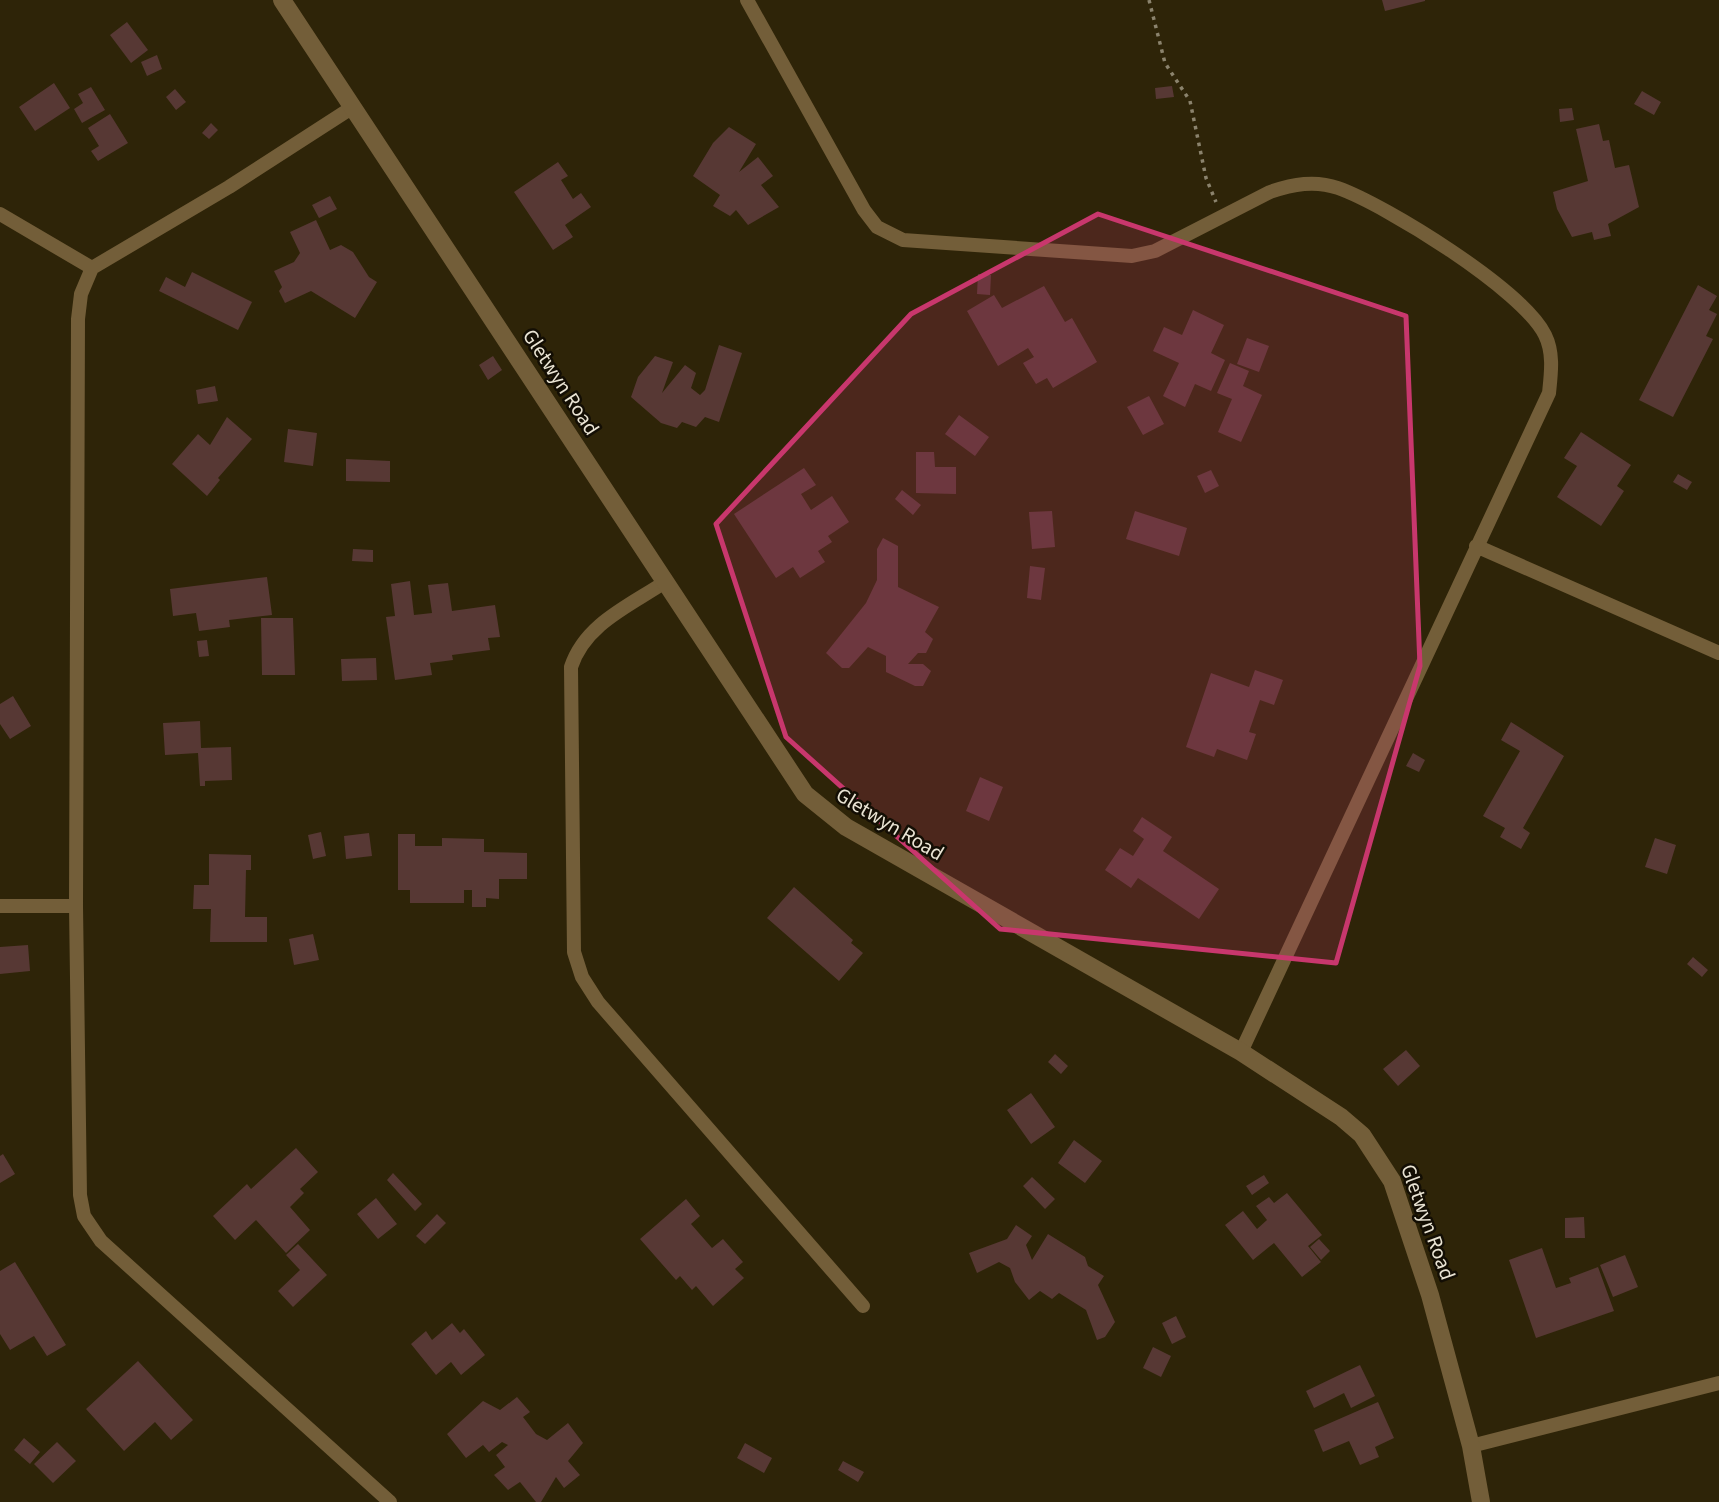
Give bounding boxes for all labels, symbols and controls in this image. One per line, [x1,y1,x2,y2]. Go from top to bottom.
street label: Gletwyn Road [515,323,607,441]
street label: Gletwyn Road [830,780,950,868]
street label: Gletwyn Road [1393,1160,1463,1284]

